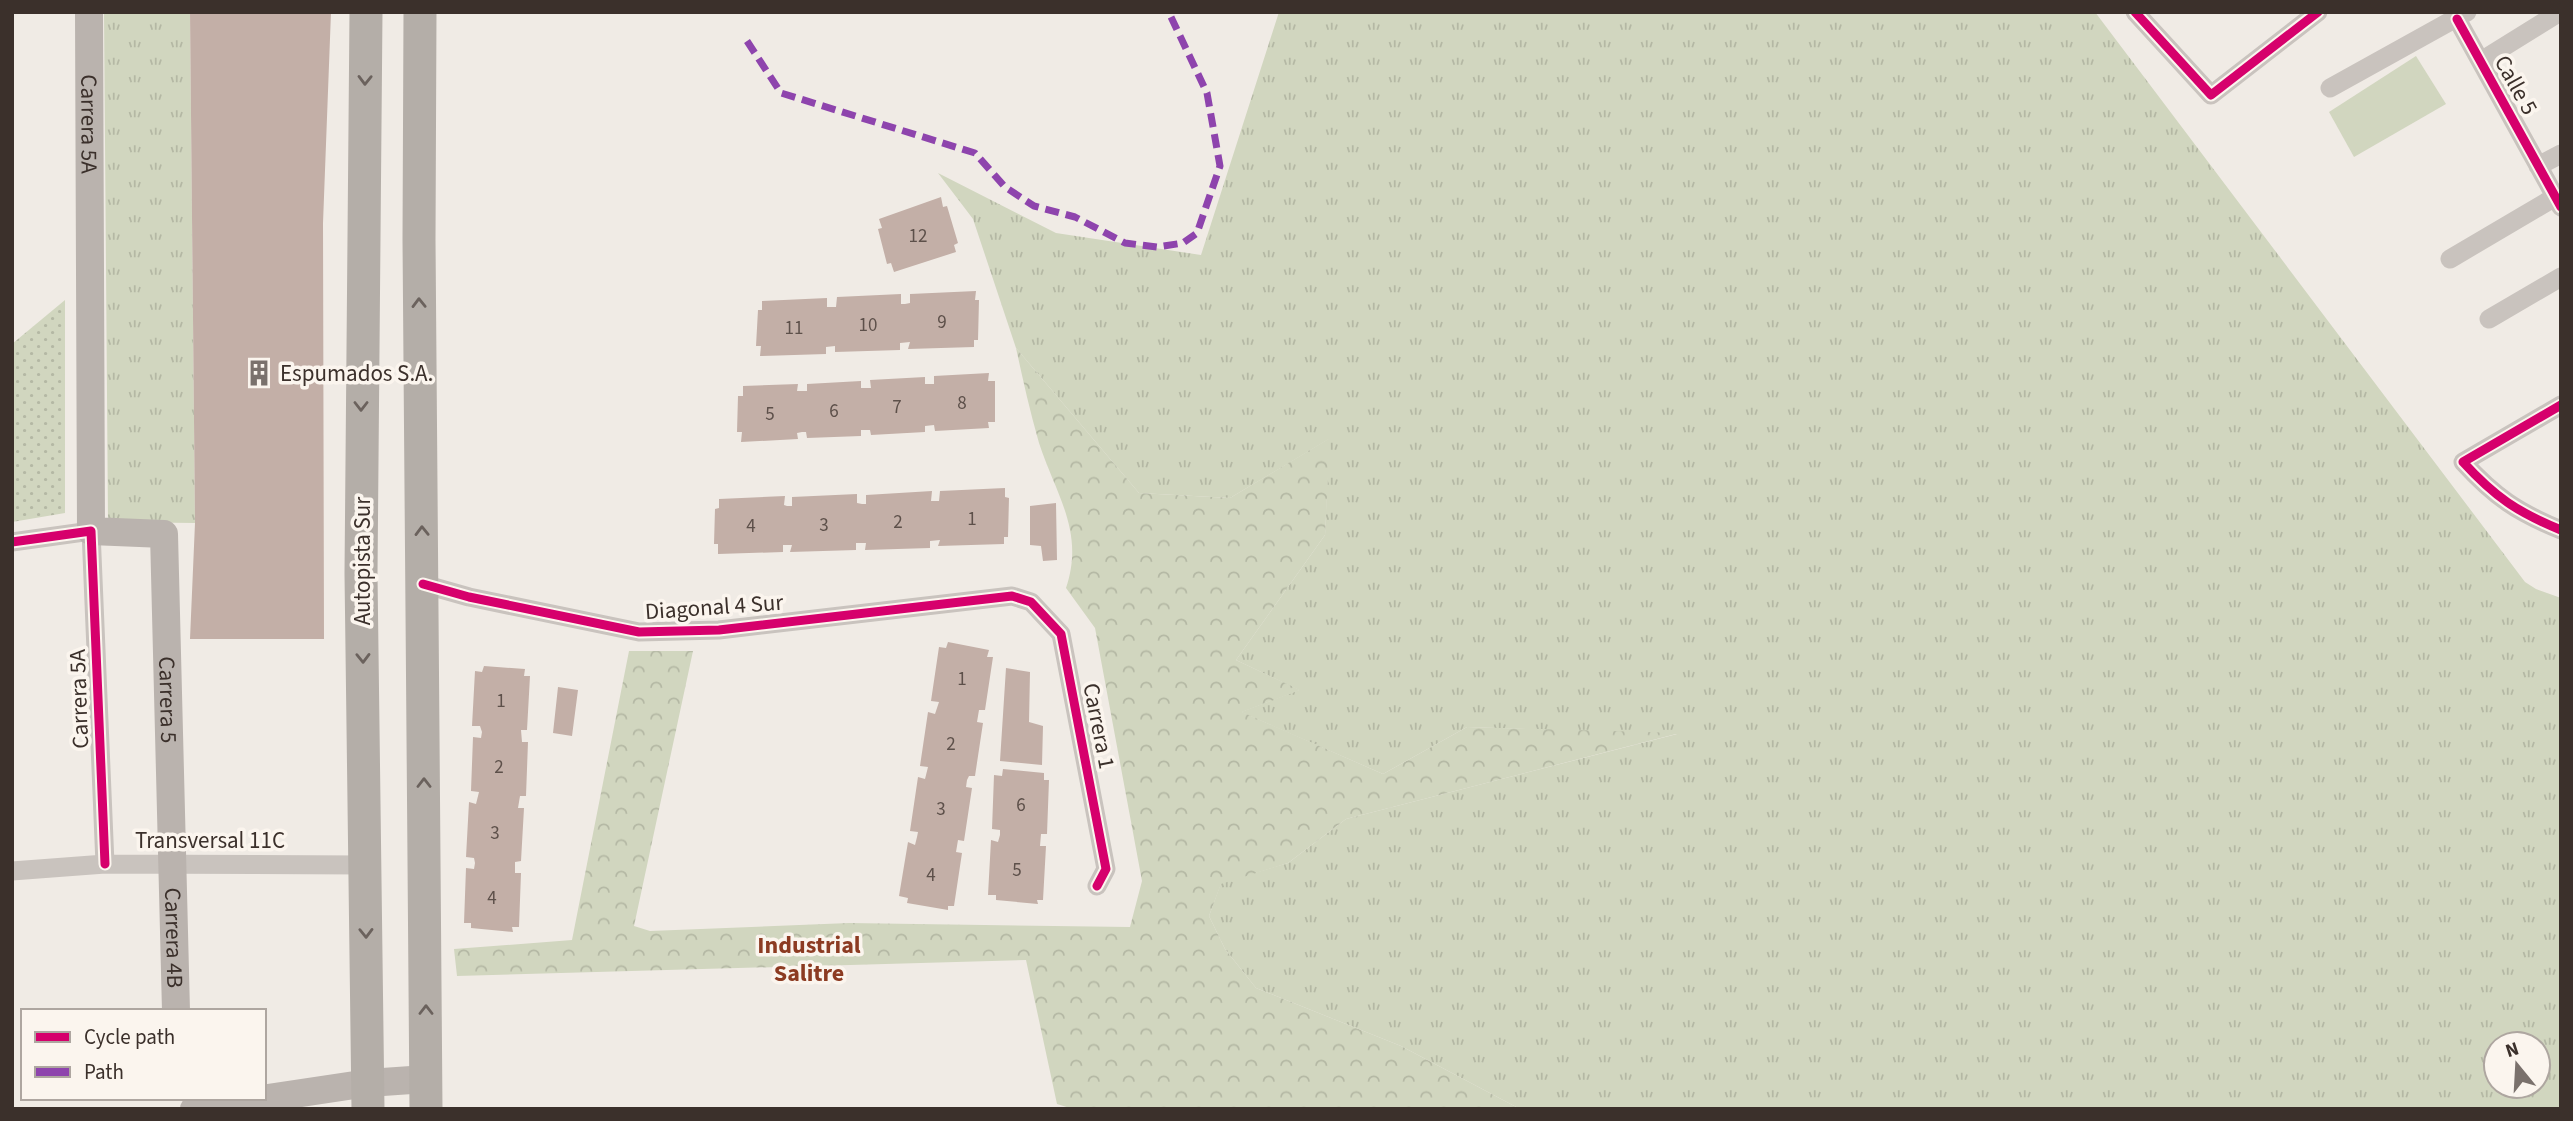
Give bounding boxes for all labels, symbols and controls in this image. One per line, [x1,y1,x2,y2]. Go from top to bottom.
street label: Calle 5 [2486,49,2546,121]
street label: Carrera 5A [73,74,106,174]
one-way arrow [357,75,372,86]
house number: 12 [909,223,927,250]
one-way arrow [412,298,427,309]
house number: 9 [937,309,947,336]
house number: 10 [859,312,877,339]
house number: 11 [785,315,803,342]
place label: Espumados S.A. [280,357,433,390]
building icon: Espumados S.A. [244,358,274,388]
house number: 8 [957,390,967,417]
house number: 7 [892,394,902,421]
house number: 6 [829,398,839,425]
one-way arrow [353,401,369,412]
house number: 5 [765,401,775,428]
street label: Autopista Sur [346,496,379,625]
house number: 1 [967,506,977,533]
house number: 2 [893,509,903,536]
house number: 3 [819,512,829,539]
house number: 4 [746,513,756,540]
one-way arrow [415,525,430,536]
street label: Diagonal 4 Sur [644,586,785,628]
street label: Carrera 5A [61,648,97,749]
one-way arrow [355,653,370,664]
street label: Carrera 5 [151,656,186,744]
house number: 1 [957,666,967,693]
street label: Carrera 1 [1075,680,1123,772]
house number: 1 [496,688,506,715]
house number: 2 [946,731,956,758]
house number: 2 [494,754,504,781]
one-way arrow [416,777,432,788]
house number: 6 [1016,792,1026,819]
house number: 3 [936,796,946,823]
house number: 3 [490,820,500,847]
street label: Transversal 11C [135,824,285,857]
house number: 5 [1012,857,1022,884]
house number: 4 [926,862,936,889]
house number: 4 [487,885,497,912]
street label: Carrera 4B [156,887,192,988]
district label: Industrial Salitre [757,928,861,991]
one-way arrow [358,929,374,939]
one-way arrow [418,1005,433,1016]
legend [21,1009,266,1100]
text: Cycle path [84,1022,175,1052]
north arrow [2482,1030,2552,1100]
text: N [2502,1035,2522,1065]
text: Path [84,1057,124,1087]

